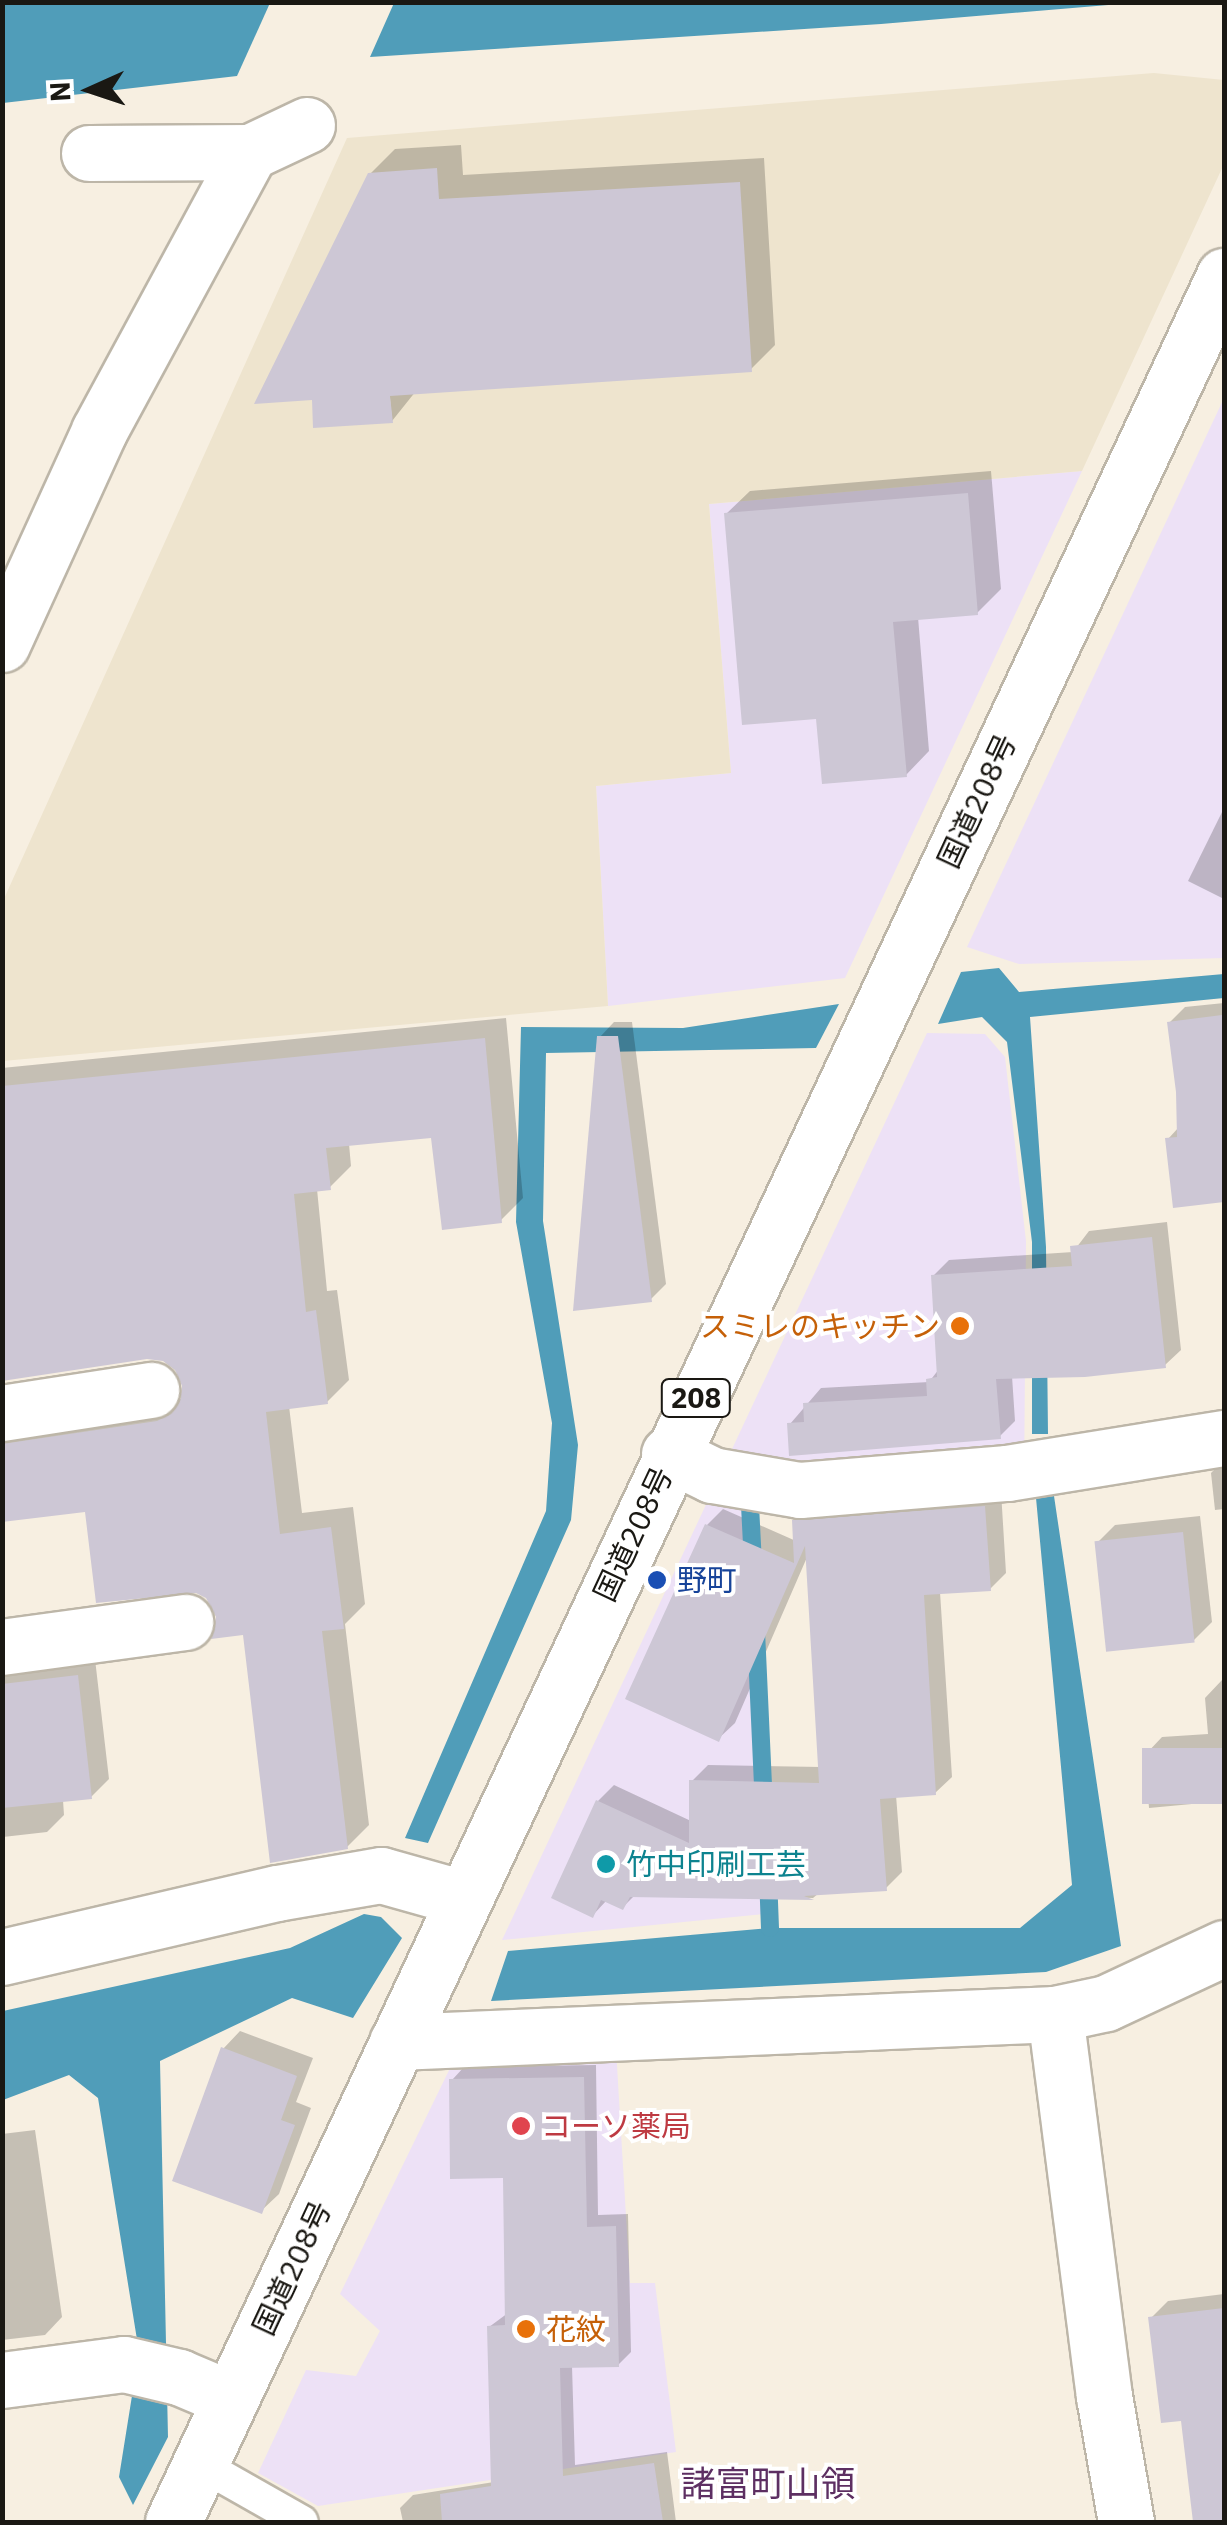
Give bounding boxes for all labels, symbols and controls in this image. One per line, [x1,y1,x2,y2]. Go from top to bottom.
north arrow [40,40,140,140]
text: N [41,81,79,103]
street label: 国道208号 [930,728,1024,874]
place label: スミレのキッチン [700,1308,940,1344]
marker: スミレのキッチン [949,1315,971,1337]
road number: 208 [658,1375,734,1421]
street label: 国道208号 [586,1461,680,1607]
place label: 野町 [677,1562,737,1598]
marker: 野町 [646,1569,668,1591]
place label: 竹中印刷工芸 [626,1846,806,1882]
marker: 竹中印刷工芸 [595,1853,617,1875]
place label: コーソ薬局 [541,2108,691,2144]
marker: コーソ薬局 [510,2115,532,2137]
street label: 国道208号 [245,2195,339,2341]
place label: 花紋 [546,2311,606,2347]
marker: 花紋 [515,2318,537,2340]
district label: 諸富町山領 [681,2462,855,2504]

